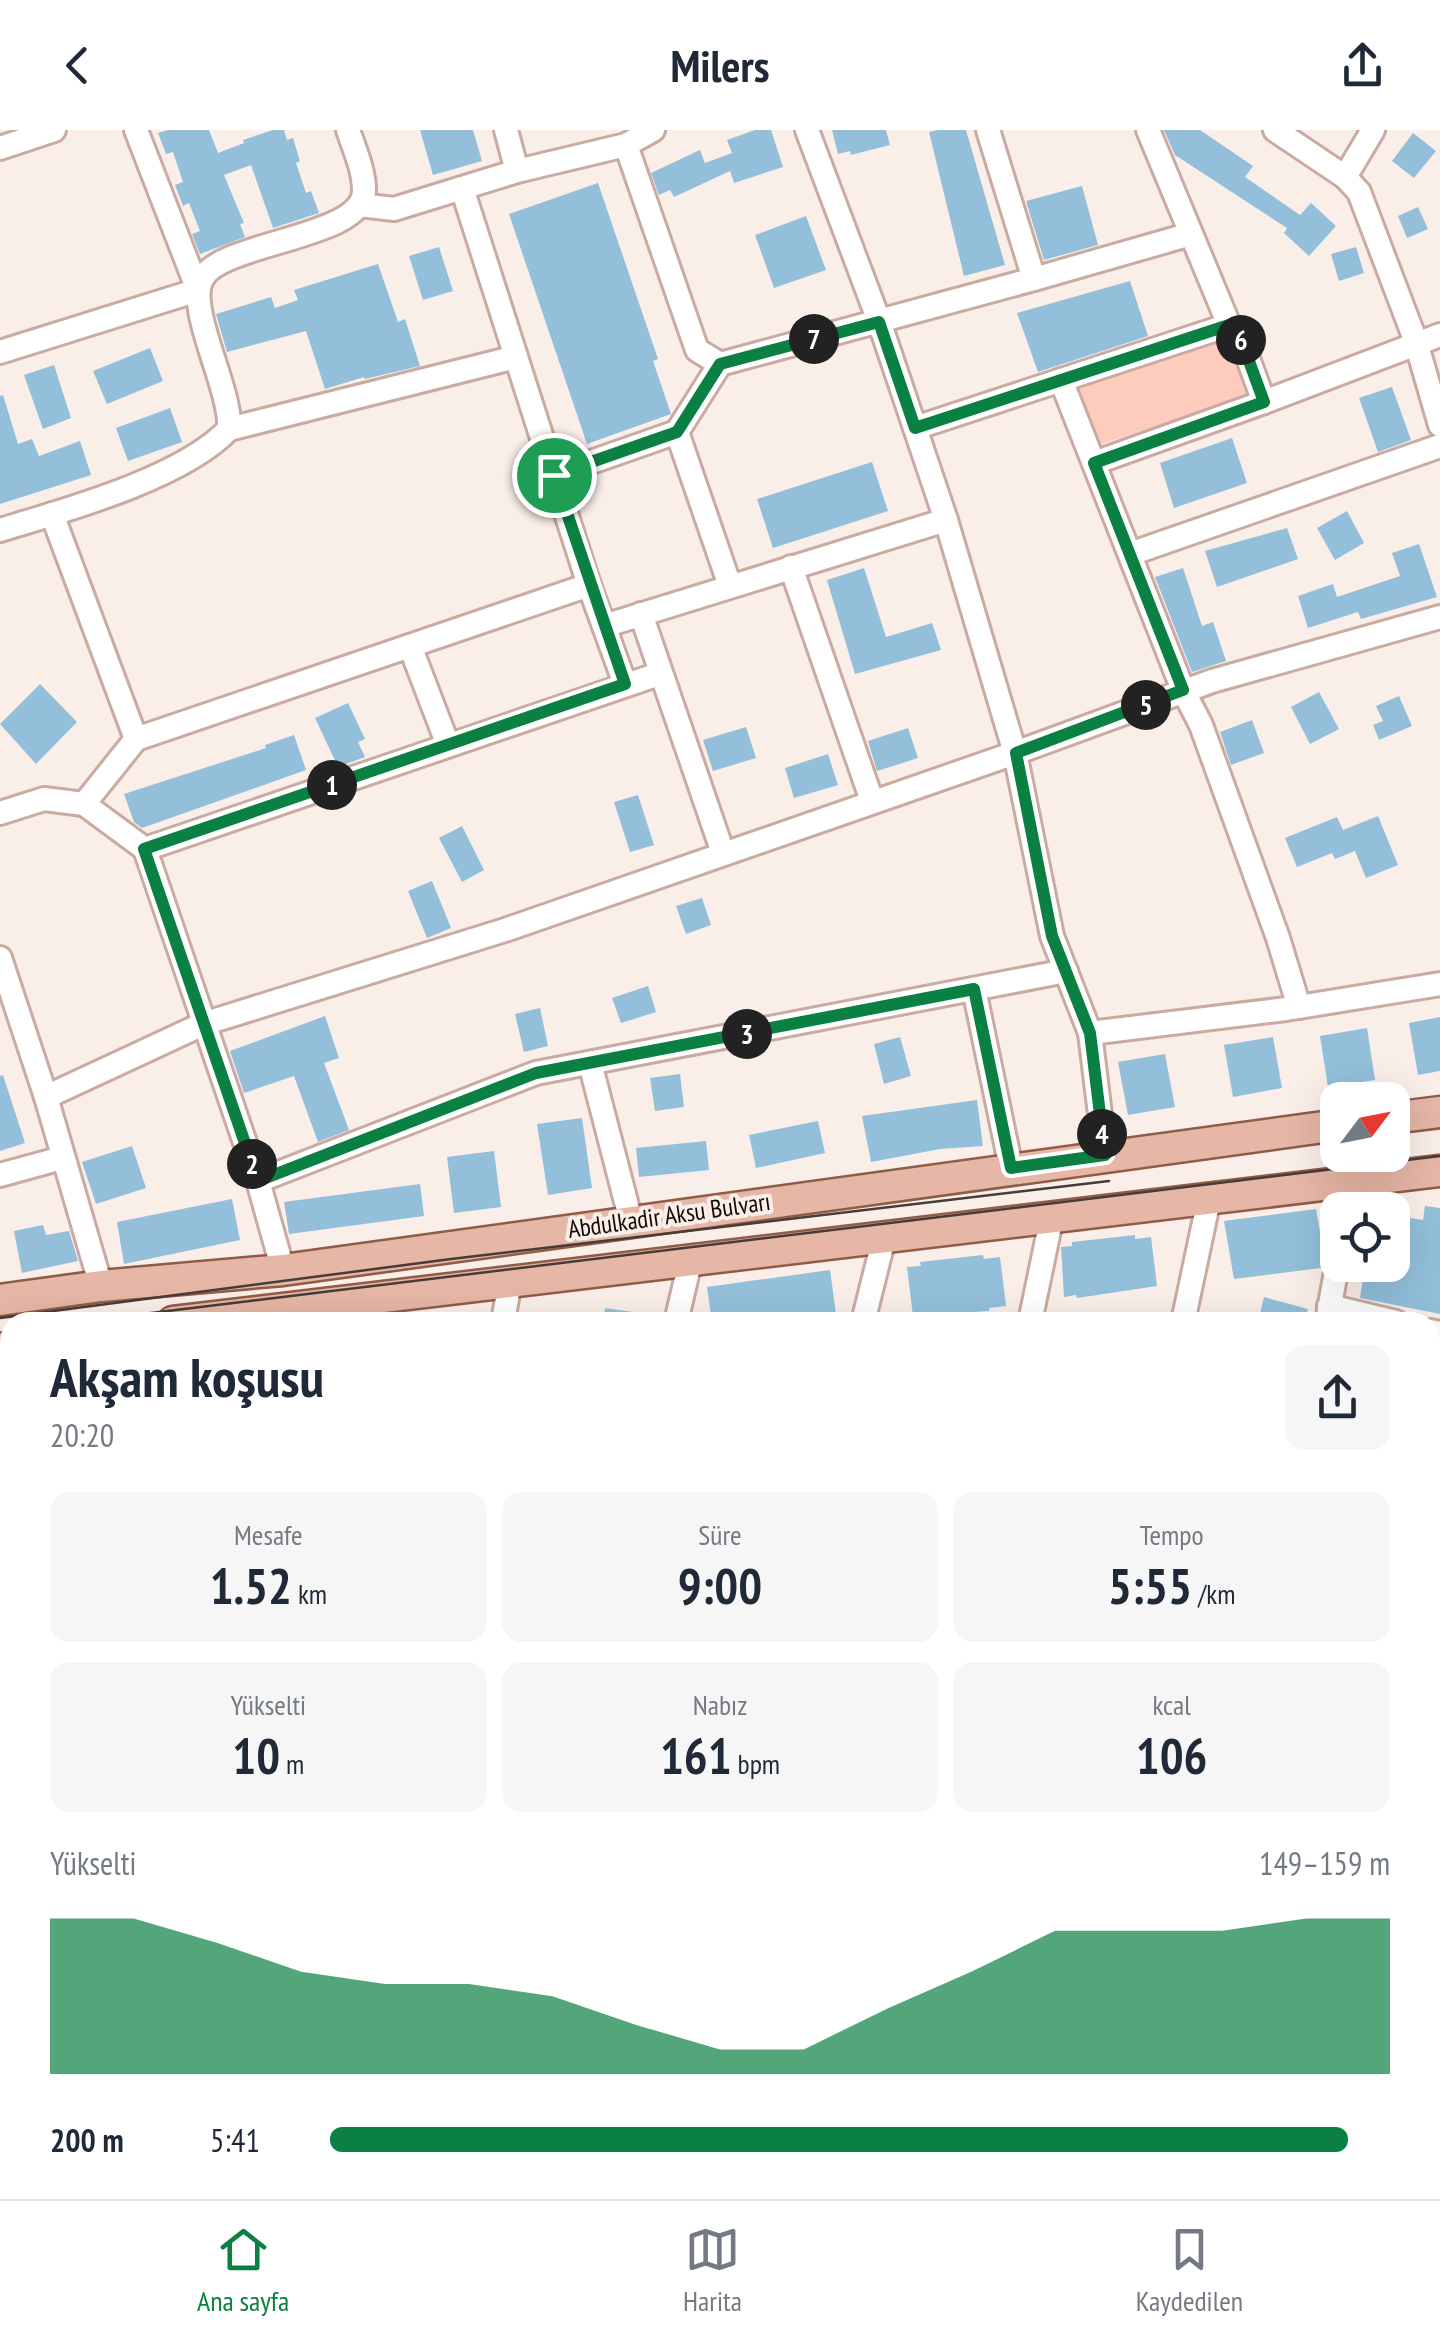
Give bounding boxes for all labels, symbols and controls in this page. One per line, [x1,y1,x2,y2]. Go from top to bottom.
text: Milers [670,36,770,94]
icon: back [50,38,105,93]
icon: share [1335,38,1390,93]
pin: 7 [789,314,839,364]
pin: 6 [1216,315,1266,365]
text: 7 [807,320,821,357]
text: 6 [1234,321,1248,358]
pin [512,433,597,518]
icon: arrive [527,448,582,503]
pin: 5 [1121,680,1171,730]
text: 5 [1139,686,1153,723]
pin: 1 [307,760,357,810]
text: 1 [325,766,339,803]
pin: 3 [722,1009,772,1059]
text: 3 [740,1015,754,1052]
north arrow [1320,1082,1410,1172]
map controls [1320,1082,1410,1282]
pin: 4 [1077,1109,1127,1159]
text: 4 [1095,1115,1109,1152]
pin: 2 [227,1139,277,1189]
text: 2 [245,1145,259,1182]
street label: Abdulkadir Aksu Bulvarı [566,1185,772,1245]
button: locate [1320,1192,1410,1282]
text: Akşam koşusu [50,1341,324,1412]
button: share [1285,1345,1390,1450]
text: 20:20 [50,1414,114,1456]
text: Mesafe [234,1516,303,1553]
text: Süre [698,1516,742,1553]
text: Tempo [1140,1516,1204,1553]
text: 1.52 [210,1553,292,1618]
text: 9:00 [678,1553,762,1618]
text: 5:55 [1108,1553,1192,1618]
text: km [292,1575,327,1612]
text: /km [1192,1575,1235,1612]
text: Yükselti [230,1686,306,1723]
text: Nabız [693,1686,747,1723]
text: kcal [1153,1686,1191,1723]
text: 10 [232,1723,280,1788]
text: 161 [660,1723,732,1788]
text: 106 [1136,1723,1208,1788]
text: m [280,1745,304,1782]
text: bpm [732,1745,780,1782]
text: Yükselti [50,1842,137,1884]
text: 149–159 m [1259,1842,1390,1884]
text: 200 m [50,2119,124,2161]
text: 5:41 [210,2119,260,2161]
tab: Ana sayfa [197,2222,289,2319]
tab: Harita [683,2222,742,2319]
tab: Kaydedilen [1136,2222,1243,2319]

